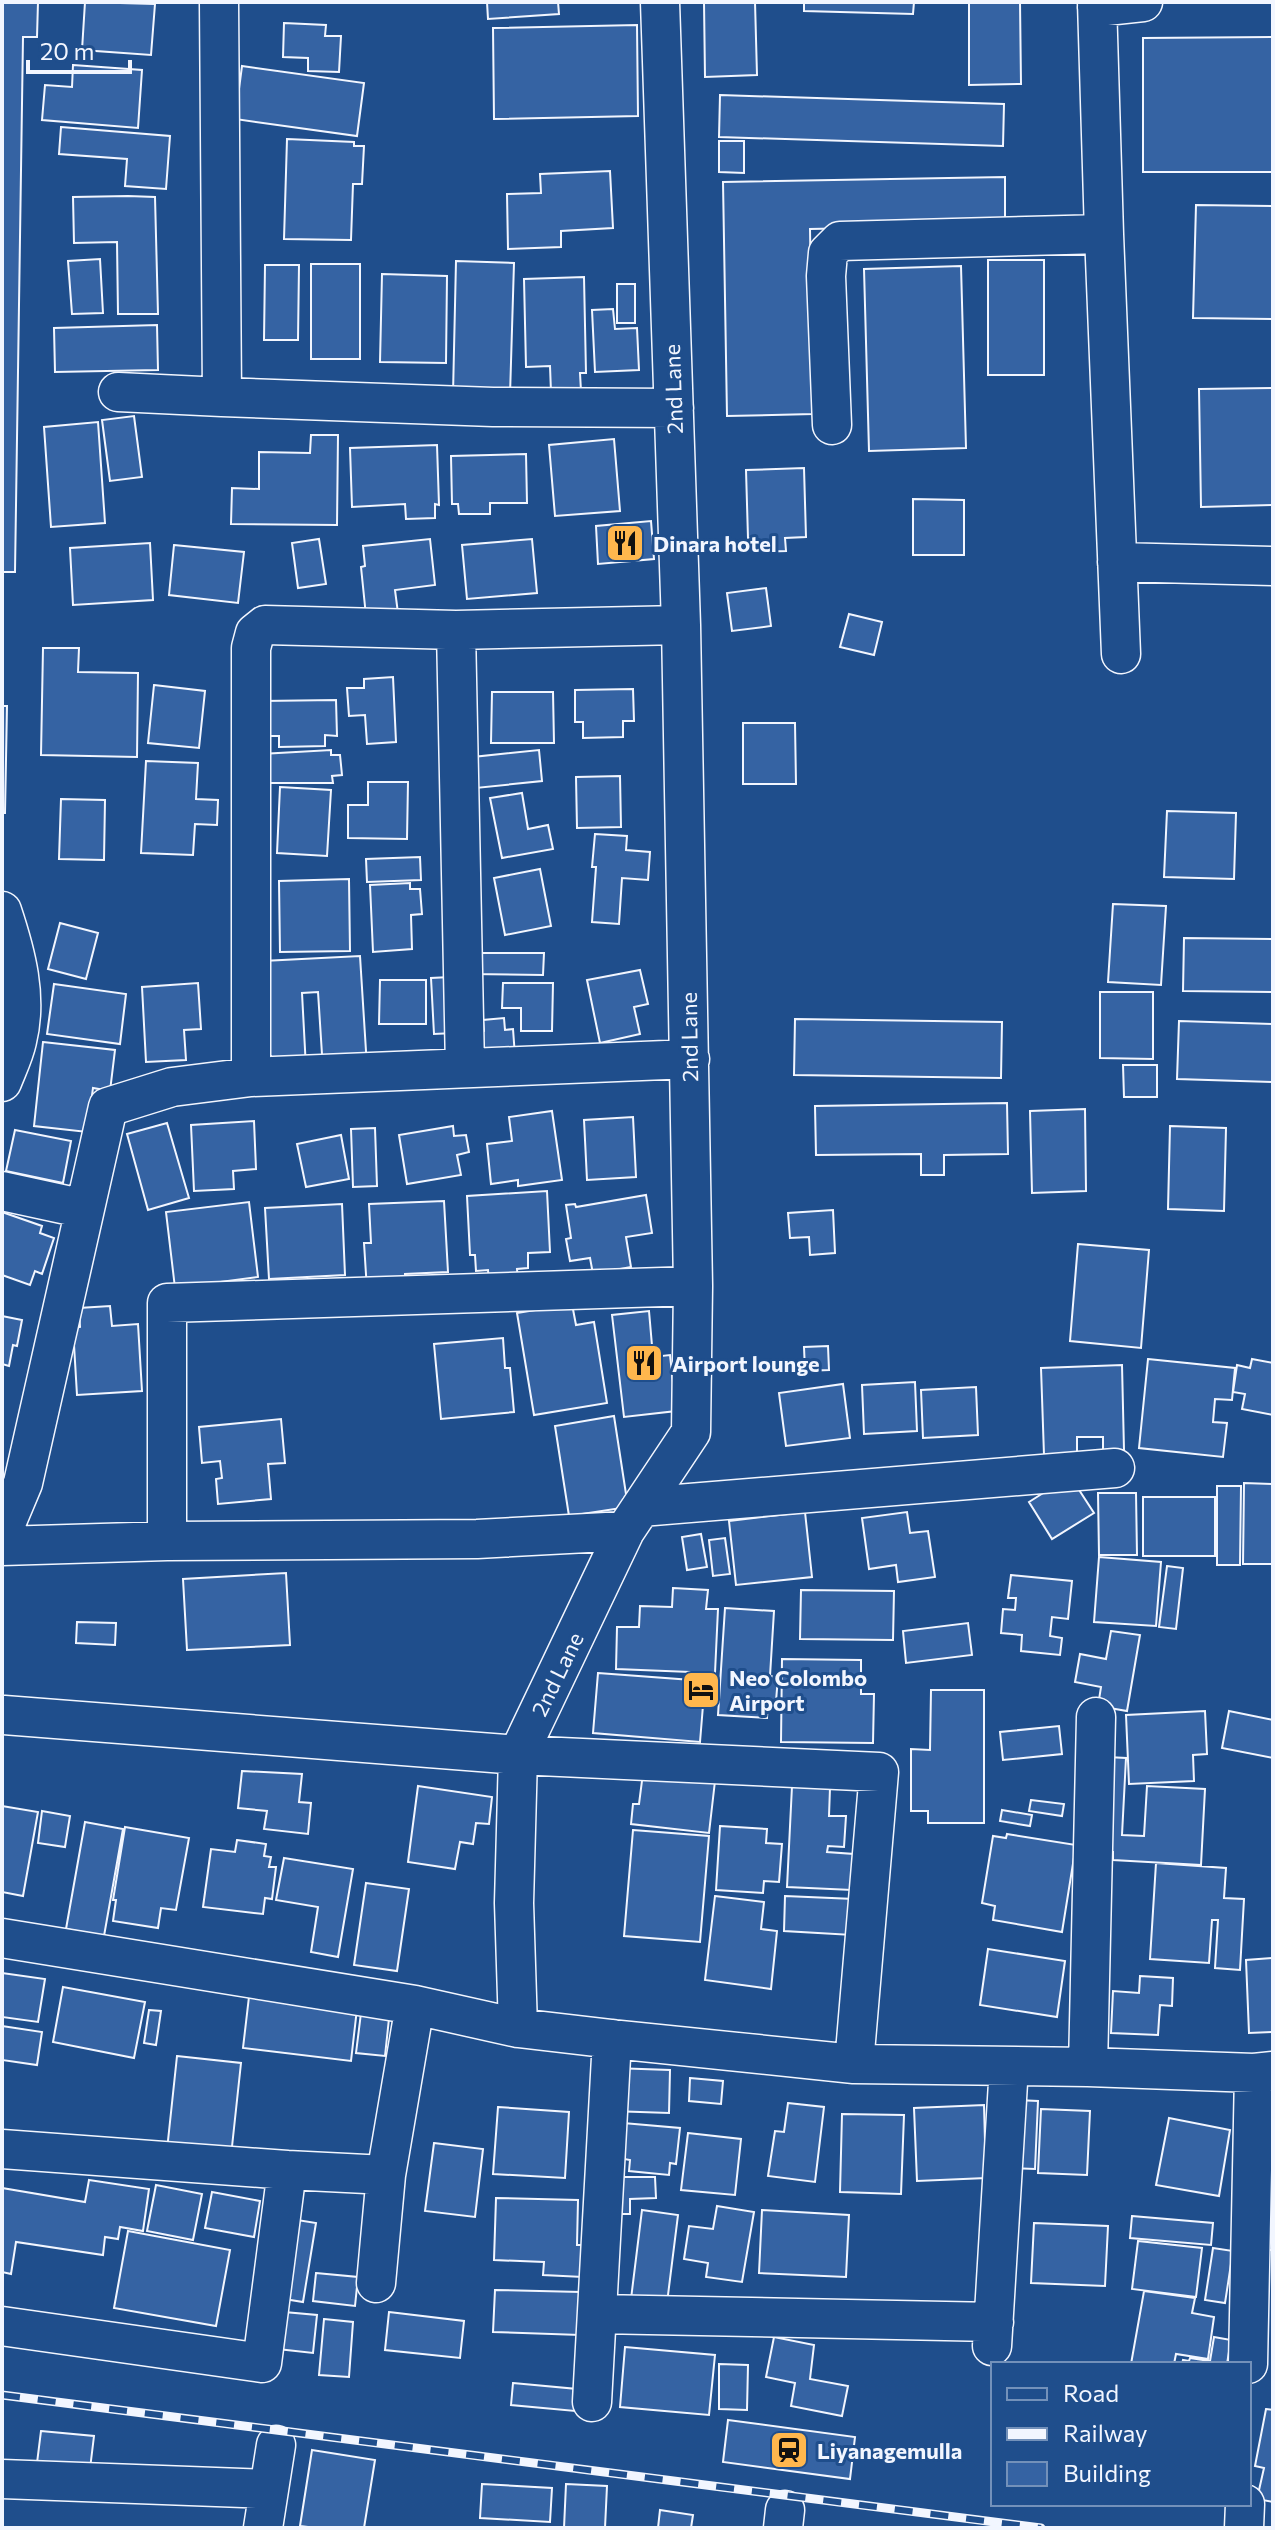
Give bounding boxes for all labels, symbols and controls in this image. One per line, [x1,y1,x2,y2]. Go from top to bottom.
scale bar [28,24,130,74]
text: 20 m [40,36,94,65]
street label: 2nd Lane [658,344,688,434]
restaurant icon: Dinara hotel [604,522,646,564]
place label: Dinara hotel [653,530,777,557]
street label: 2nd Lane [675,992,703,1082]
restaurant icon: Airport lounge [623,1342,665,1384]
place label: Airport lounge [672,1350,820,1377]
street label: 2nd Lane [525,1628,589,1720]
place label: Neo Colombo Airport [729,1664,867,1716]
hotel icon: Neo Colombo Airport [680,1669,722,1711]
legend [991,2362,1251,2506]
text: Road [1063,2378,1119,2407]
text: Railway [1063,2418,1148,2447]
station icon: Liyanagemulla [768,2429,810,2471]
place label: Liyanagemulla [817,2437,962,2464]
text: Building [1063,2458,1151,2487]

